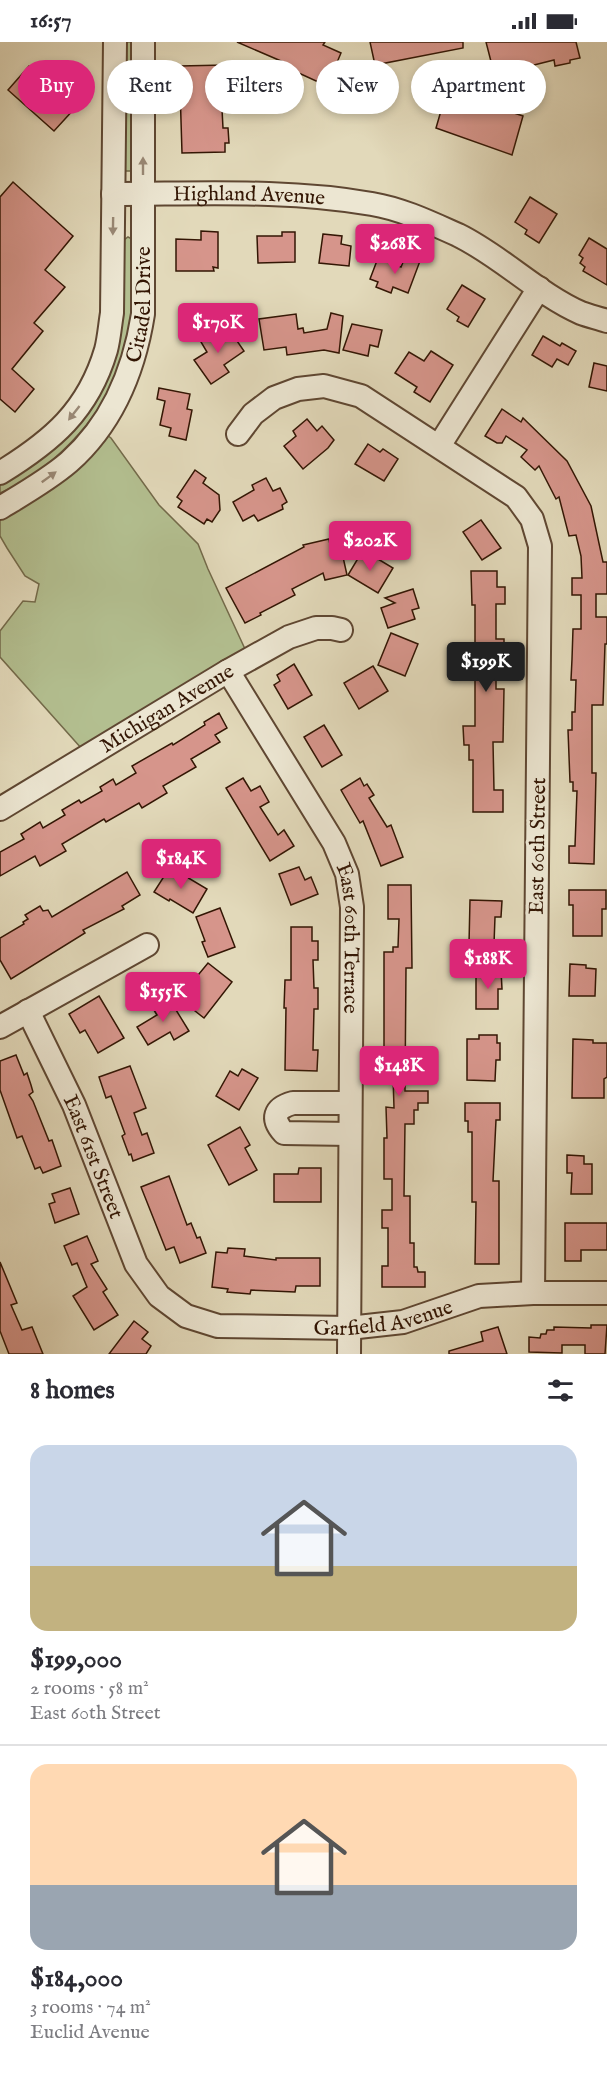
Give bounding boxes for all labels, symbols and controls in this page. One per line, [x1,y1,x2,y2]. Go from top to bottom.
text: 16:57 [30,7,72,35]
chip: Buy [18,60,95,114]
chip: Rent [107,60,193,114]
chip: Filters [205,60,304,114]
chip: New [316,60,399,114]
chip: Apartment [411,60,546,114]
one-way arrow [138,156,148,175]
street label: Highland Avenue [173,181,326,213]
one-way arrow [108,217,118,236]
pin: $268K [353,224,437,275]
text: $268K [369,231,421,256]
street label: Citadel Drive [120,246,158,366]
pin: $170K [176,303,260,354]
text: $170K [192,310,244,335]
one-way arrow [68,405,80,420]
one-way arrow [41,471,57,483]
pin: $202K [328,521,412,572]
text: $202K [343,528,397,553]
pin: $199K [444,642,528,693]
text: $199K [461,649,511,674]
street label: Michigan Avenue [96,658,240,760]
street label: East 60th Street [524,777,553,915]
pin: $184K [139,839,223,890]
text: $184K [156,846,206,871]
street label: East 60th Terrace [329,859,364,1014]
pin: $188K [446,939,530,990]
text: $188K [464,946,512,971]
pin: $155K [121,972,205,1023]
text: $155K [139,979,187,1004]
pin: $148K [357,1046,441,1097]
text: $148K [374,1053,424,1078]
street label: East 61st Street [56,1091,129,1223]
street label: Garfield Avenue [313,1294,457,1343]
text: 8 homes [30,1374,115,1407]
icon: filters [544,1374,577,1407]
icon: home [250,1484,358,1592]
text: $199,000 [30,1643,122,1676]
text: 2 rooms · 58 m² [30,1676,149,1701]
text: East 60th Street [30,1701,161,1726]
icon: home [250,1803,358,1911]
text: $184,000 [30,1962,123,1995]
text: 3 rooms · 74 m² [30,1995,151,2020]
text: Euclid Avenue [30,2020,150,2045]

